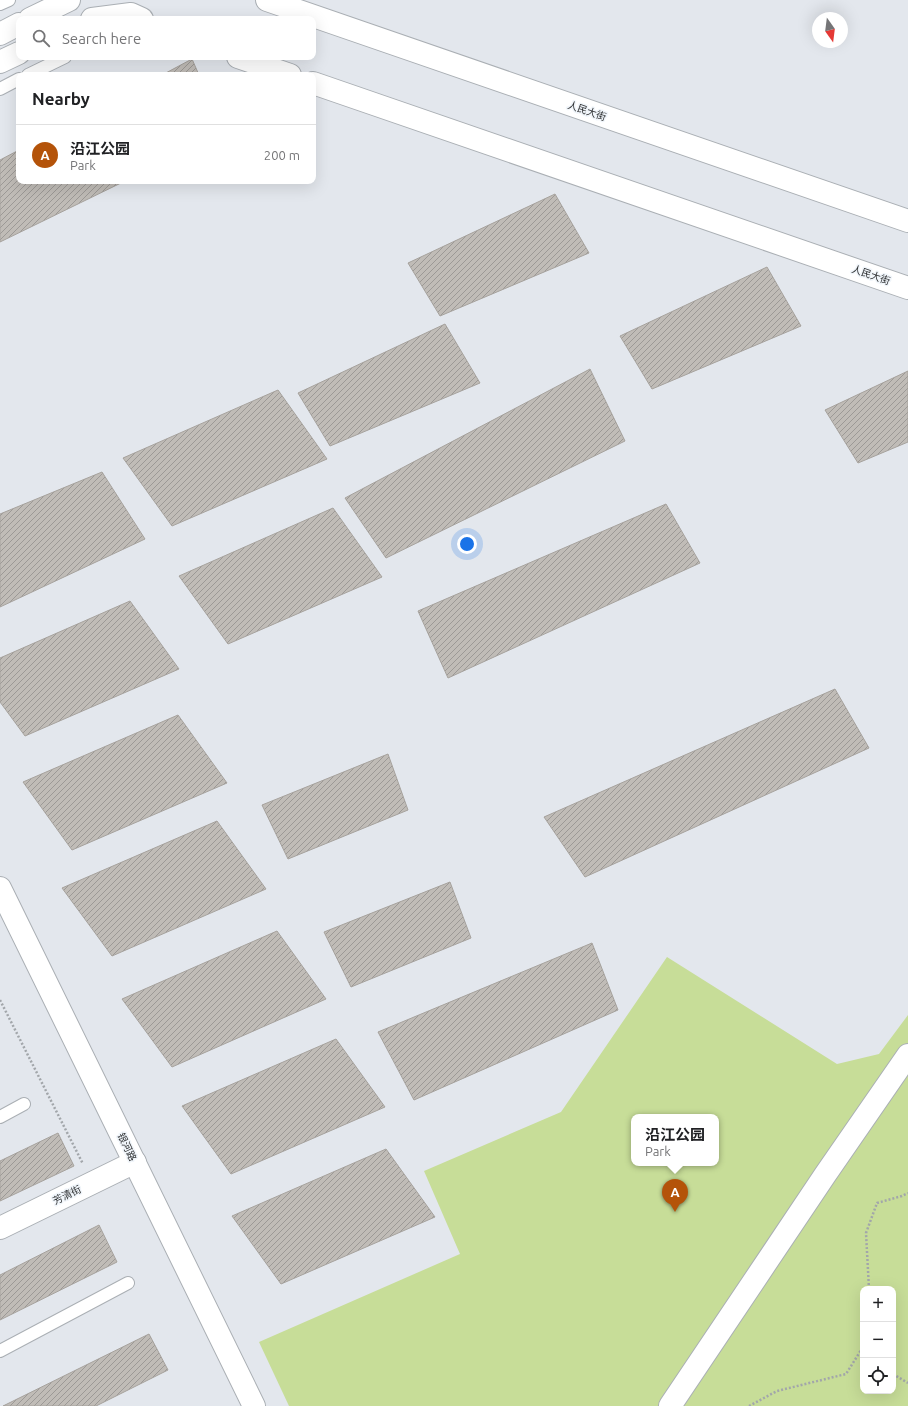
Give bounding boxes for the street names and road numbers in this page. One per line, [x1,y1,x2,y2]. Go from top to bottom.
street label: 人民大街 [566,99,608,123]
street label: 人民大街 [850,263,892,287]
street label: 银河路 [115,1131,139,1163]
street label: 芳清街 [51,1183,83,1207]

